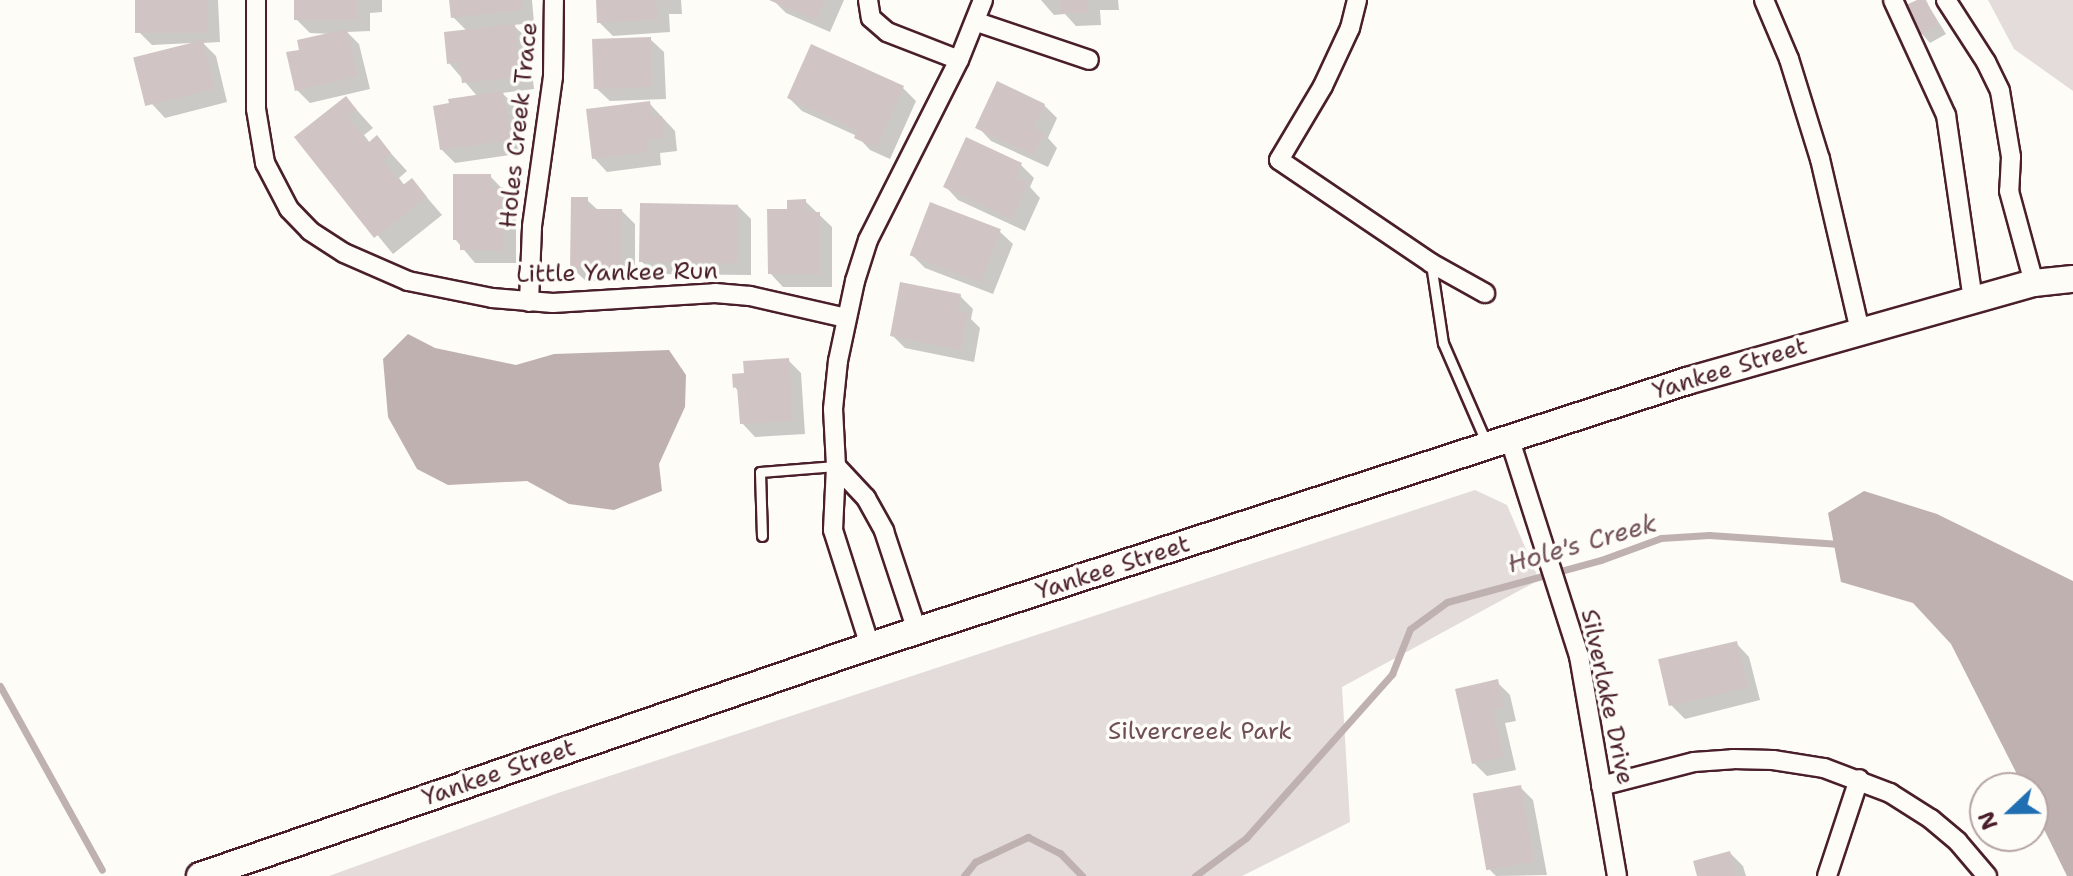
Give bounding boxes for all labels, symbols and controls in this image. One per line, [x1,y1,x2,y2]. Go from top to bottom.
street label: Holes Creek Trace [494,20,544,230]
street label: Little Yankee Run [516,257,718,289]
street label: Yankee Street [1649,332,1811,406]
water label: Hole's Creek [1504,507,1660,579]
street label: Yankee Street [1032,530,1194,606]
street label: Silverlake Drive [1574,607,1640,787]
park label: Silvercreek Park [1108,718,1292,746]
street label: Yankee Street [419,733,579,813]
north arrow [1969,772,2049,852]
text: N [1971,807,2005,834]

